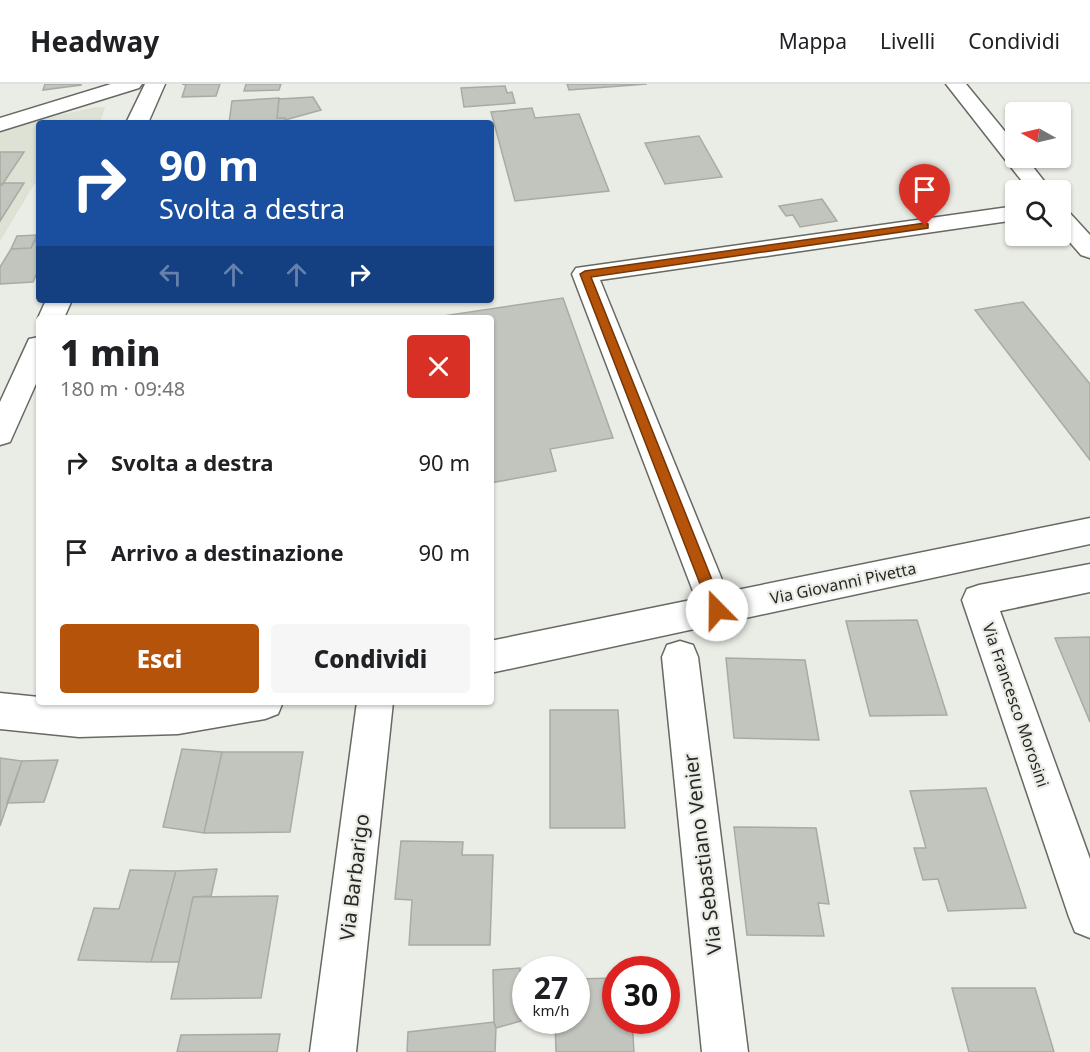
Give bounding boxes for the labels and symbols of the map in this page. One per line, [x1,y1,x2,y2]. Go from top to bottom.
north arrow [1005,102,1071,168]
pin [899,164,950,226]
street label: Via Giovanni Pivetta [768,557,918,609]
position arrow [685,578,749,642]
street label: Via Francesco Morosini [978,620,1054,790]
street label: Via Sebastiano Venier [676,752,728,956]
street label: Via Barbarigo [333,812,375,942]
speed limit sign: 30 [602,956,680,1034]

